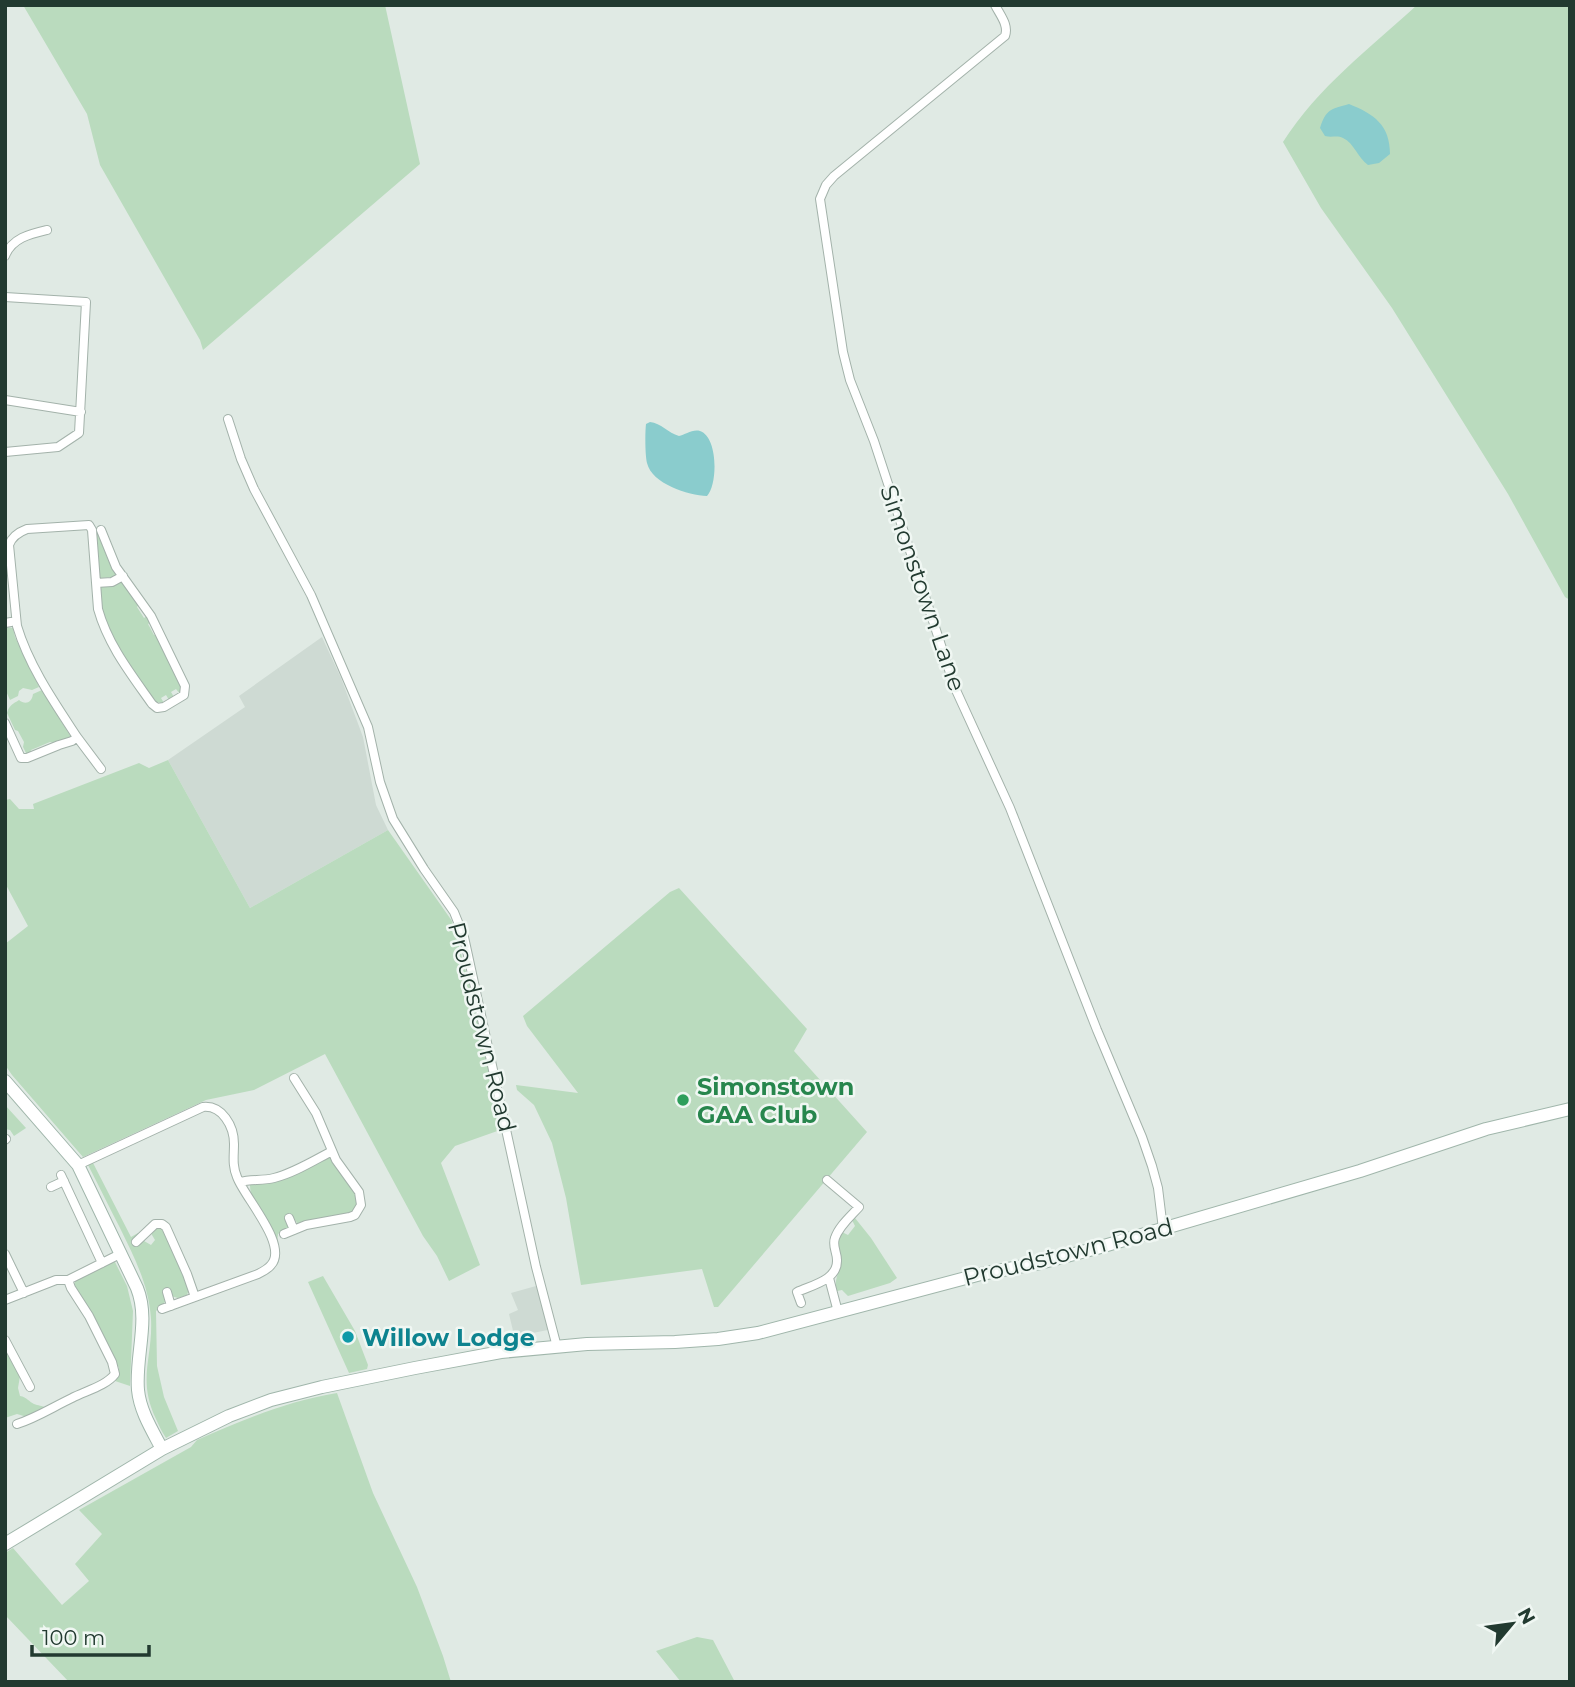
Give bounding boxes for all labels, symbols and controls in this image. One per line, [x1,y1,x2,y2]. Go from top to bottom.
street label: Simonstown Lane [874,481,972,695]
street label: Proudstown Road [442,919,522,1135]
place label: Simonstown GAA Club [697,1072,854,1129]
marker: Simonstown GAA Club [675,1092,691,1108]
street label: Proudstown Road [960,1212,1176,1292]
place label: Willow Lodge [362,1323,535,1352]
marker: Willow Lodge [340,1329,356,1345]
north arrow [1477,1589,1547,1659]
text: N [1513,1604,1540,1628]
scale bar [32,1614,149,1658]
text: 100 m [42,1625,105,1650]

